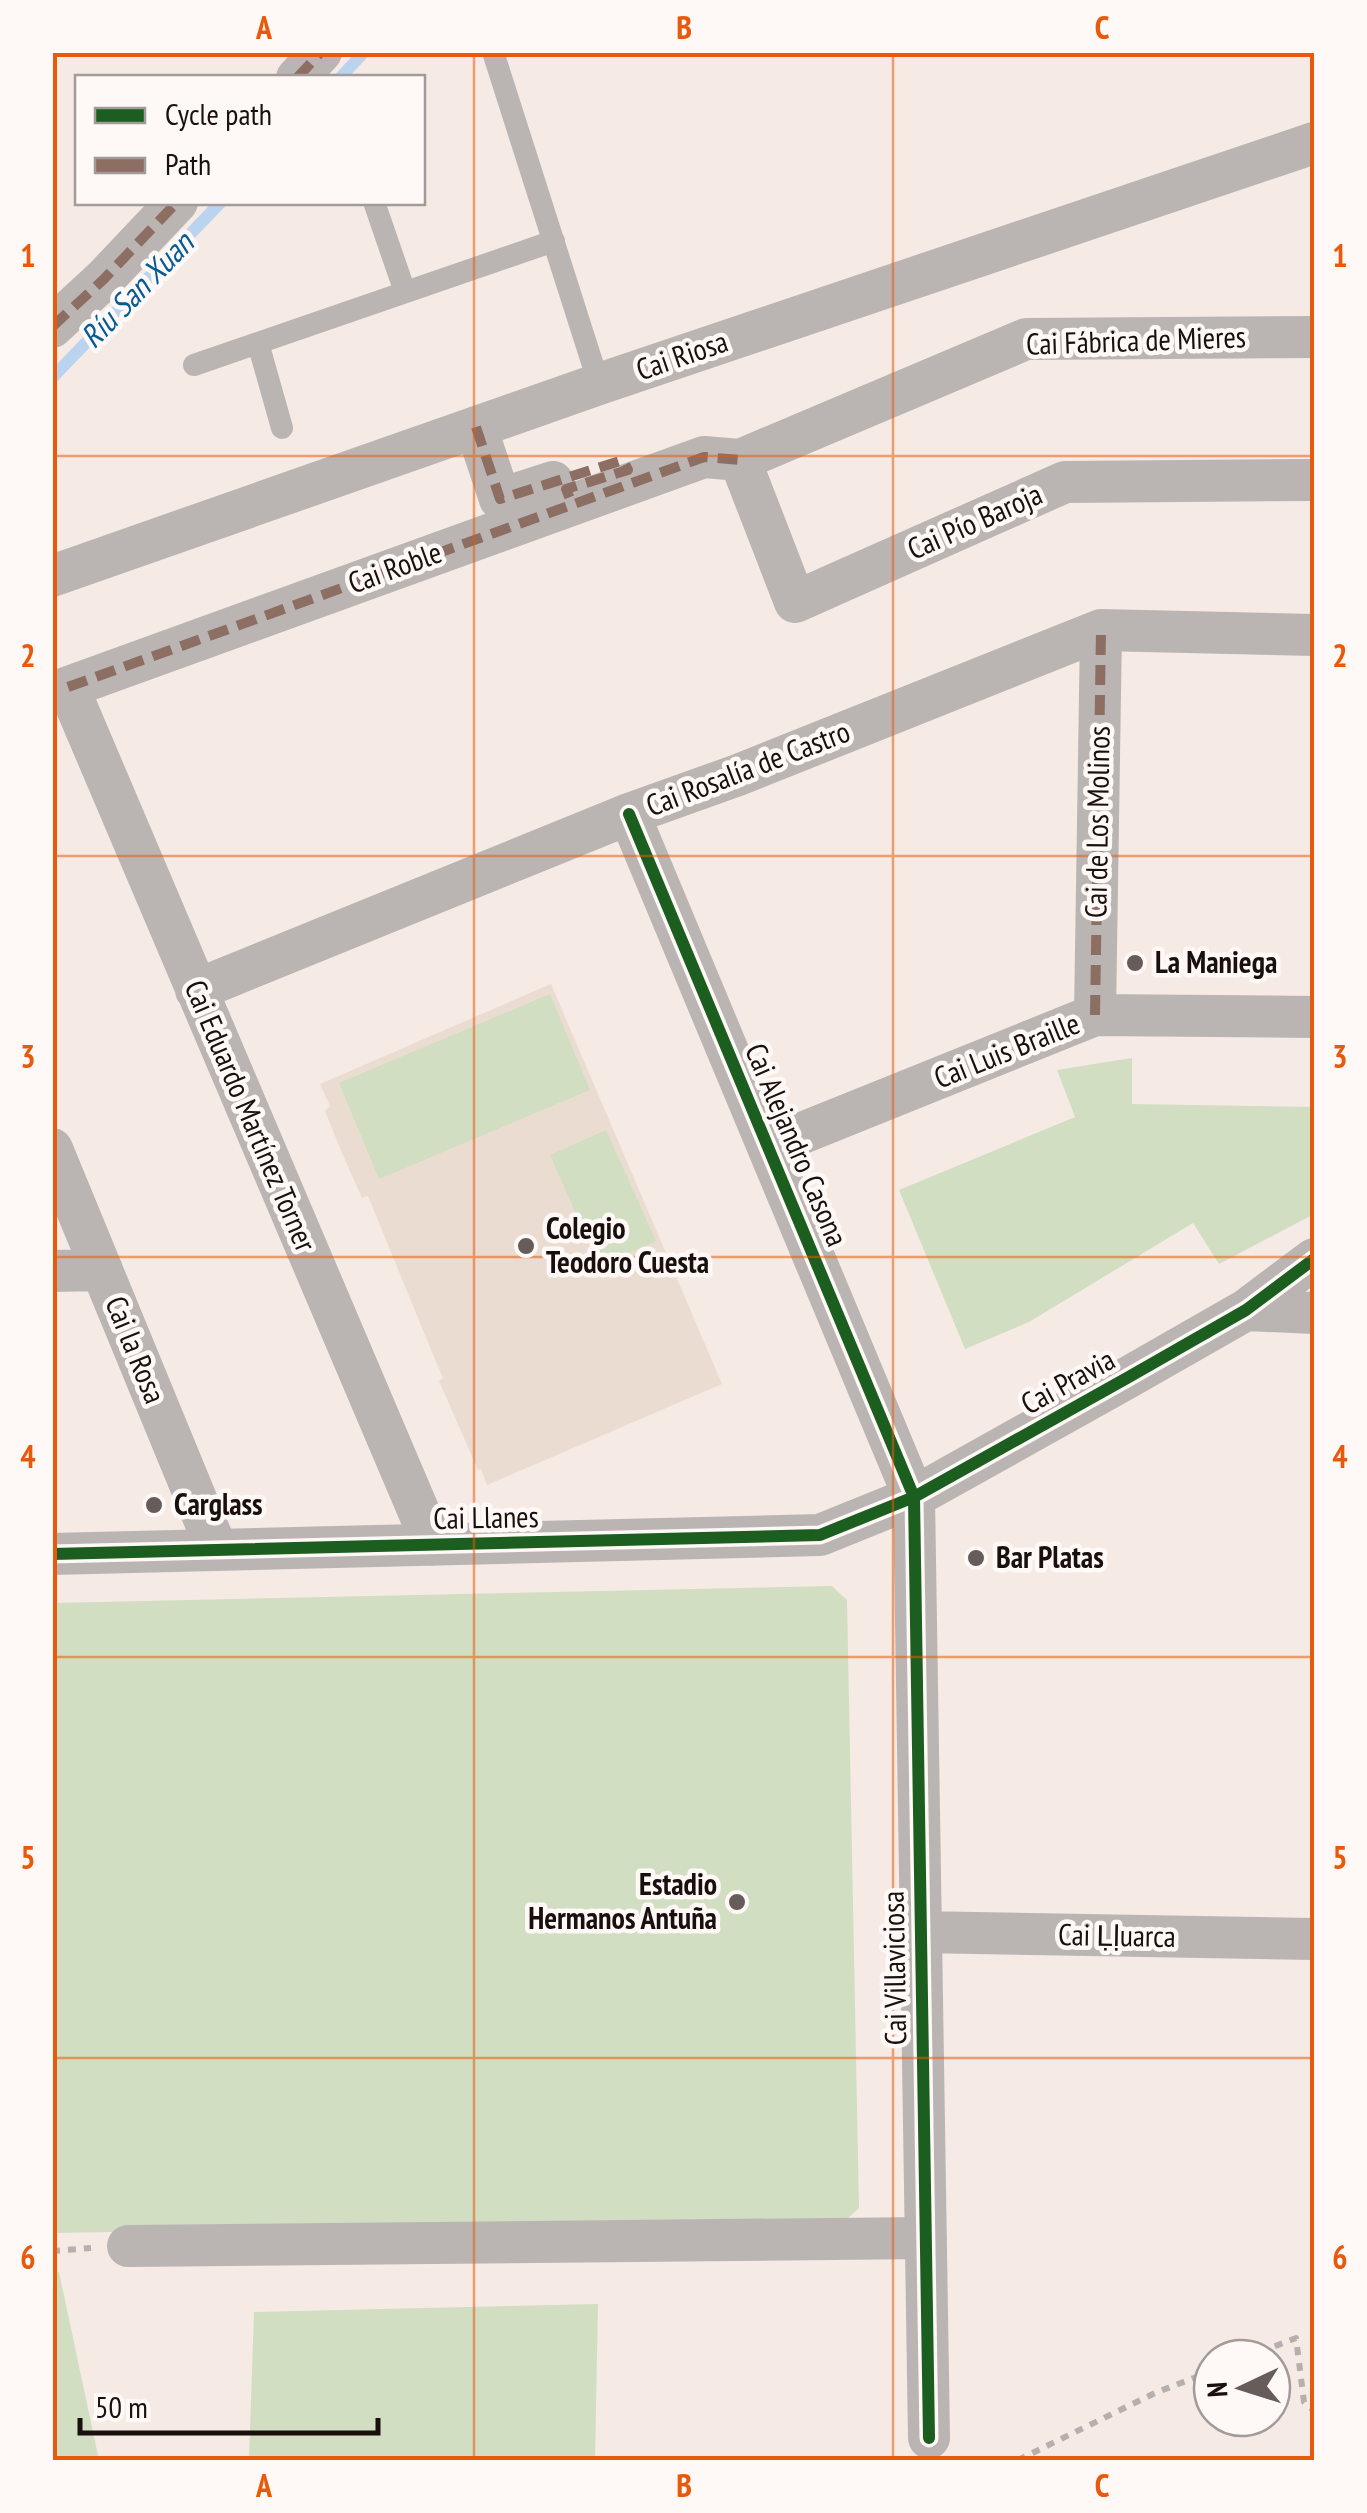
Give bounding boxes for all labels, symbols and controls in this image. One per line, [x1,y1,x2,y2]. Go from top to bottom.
text: A [255,6,273,48]
text: B [676,6,692,48]
text: C [1095,6,1110,48]
legend [75,75,425,205]
text: Cycle path [165,94,272,133]
text: Path [165,144,211,183]
water label: Ríu San Xuan [71,221,203,356]
text: 1 [20,234,36,276]
text: 1 [1332,234,1348,276]
street label: Cai Fábrica de Mieres [1025,316,1247,363]
street label: Cai Riosa [631,321,732,388]
street label: Cai Pío Baroja [901,474,1048,568]
street label: Cai Roble [342,532,447,601]
text: 2 [20,634,36,676]
text: 2 [1332,634,1348,676]
street label: Cai Rosalía de Castro [640,711,855,824]
street label: Cai de Los Molinos [1075,725,1118,918]
place label: La Maniega [1155,942,1277,981]
marker: La Maniega [1124,952,1146,974]
street label: Cai Eduardo Martínez Torner [177,974,326,1258]
street label: Cai Luis Braille [928,1003,1085,1096]
text: 3 [20,1035,36,1077]
text: 3 [1332,1035,1348,1077]
street label: Cai Alejandro Casona [737,1037,858,1252]
place label: Colegio Teodoro Cuesta [546,1208,709,1281]
marker: Colegio Teodoro Cuesta [515,1235,537,1257]
street label: Cai la Rosa [97,1290,175,1409]
street label: Cai Pravia [1014,1339,1121,1422]
text: 4 [20,1435,36,1477]
text: 4 [1332,1435,1348,1477]
place label: Carglass [174,1484,263,1523]
marker: Carglass [143,1494,165,1516]
street label: Cai Llanes [433,1496,539,1537]
place label: Bar Platas [996,1537,1104,1576]
marker: Bar Platas [965,1547,987,1569]
text: 5 [20,1836,36,1878]
text: 5 [1332,1836,1348,1878]
place label: Estadio Hermanos Antuña [528,1864,717,1937]
marker: Estadio Hermanos Antuña [726,1891,748,1913]
street label: Cai Villaviciosa [873,1891,914,2046]
street label: Cai Ḷḷuarca [1058,1914,1176,1955]
text: 6 [20,2236,36,2278]
text: 6 [1332,2236,1348,2278]
north arrow [1192,2338,1292,2438]
scale bar [80,2373,378,2435]
text: N [1198,2381,1236,2399]
text: 50 m [95,2387,148,2426]
text: A [255,2464,273,2506]
text: B [676,2464,692,2506]
text: C [1095,2464,1110,2506]

